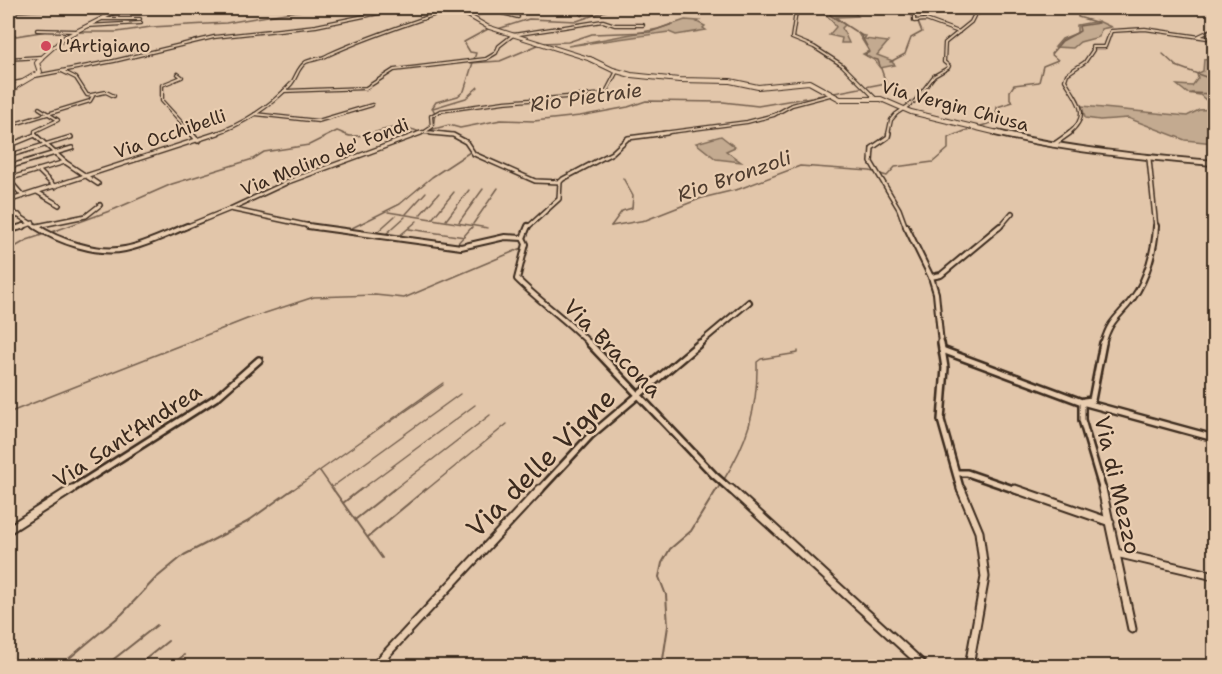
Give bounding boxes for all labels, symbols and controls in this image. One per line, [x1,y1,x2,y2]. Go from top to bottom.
place label: L'Artigiano [58,34,150,58]
marker: L'Artigiano [39,39,53,53]
street label: Via Vergin Chiusa [878,75,1032,137]
water label: Rio Pietraie [528,76,644,118]
street label: Via Occhibelli [111,104,229,164]
street label: Via Molino de' Fondi [237,112,413,202]
water label: Rio Bronzoli [673,144,795,208]
street label: Via Bracona [557,293,668,404]
street label: Via Sant'Andrea [47,376,207,494]
street label: Via delle Vigne [458,380,624,546]
street label: Via di Mezzo [1088,413,1147,557]

